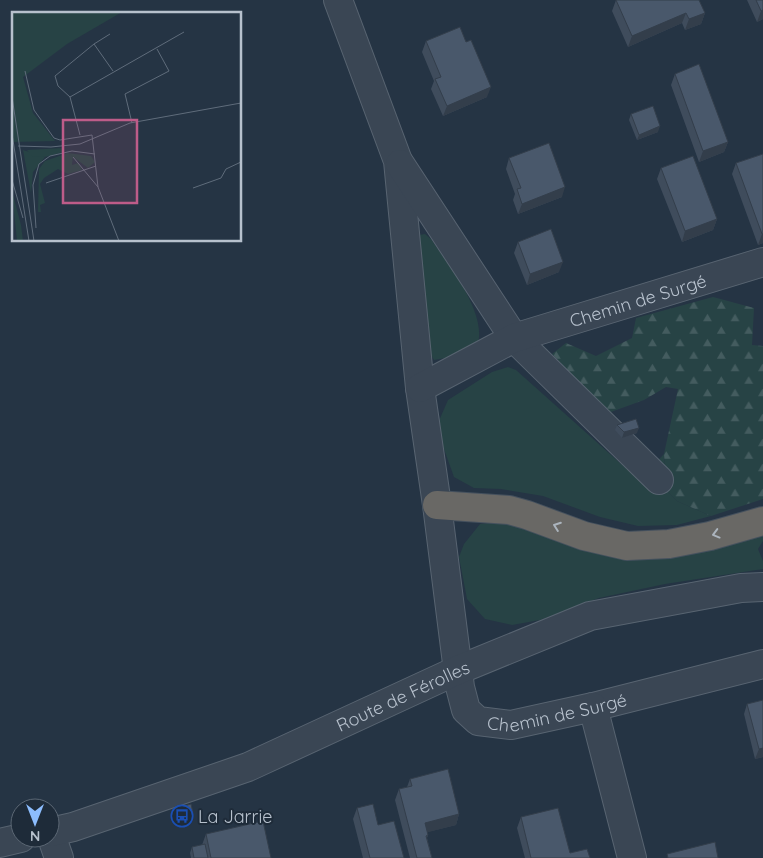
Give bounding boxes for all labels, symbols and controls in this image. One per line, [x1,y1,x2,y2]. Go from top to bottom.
inset map [12,12,241,241]
street label: Chemin de Surgé [567,268,709,332]
one-way arrow [554,522,562,532]
one-way arrow [711,528,720,539]
street label: Route de Férolles [332,655,473,736]
street label: Chemin de Surgé [486,687,629,737]
north arrow [10,798,60,848]
bus stop icon: La Jarrie [170,804,194,828]
place label: La Jarrie [198,805,272,828]
text: N [30,827,40,845]

